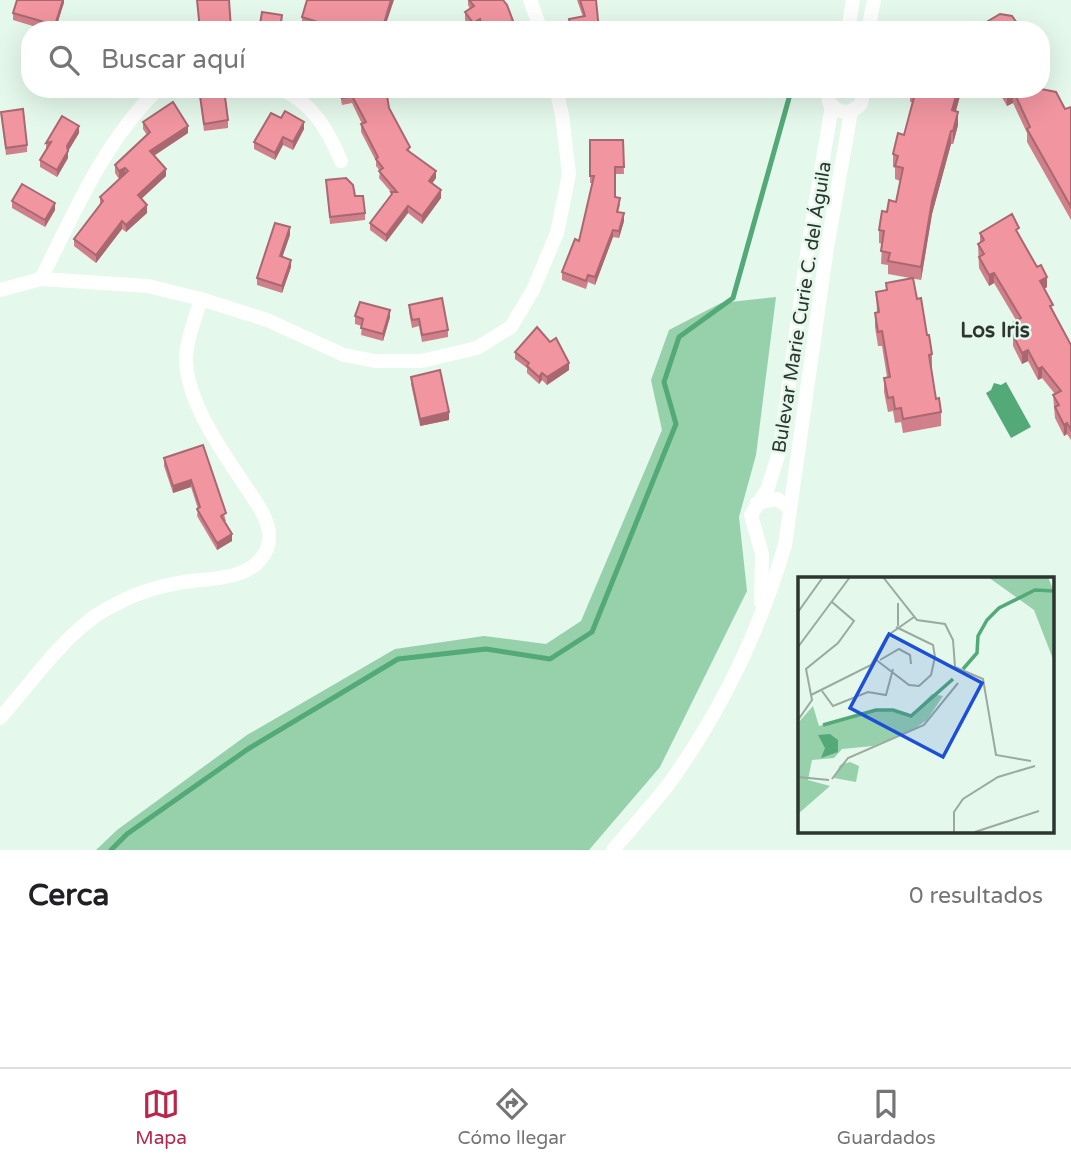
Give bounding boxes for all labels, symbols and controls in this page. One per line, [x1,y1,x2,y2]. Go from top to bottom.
search box [21,21,1050,98]
icon: search [45,41,83,79]
text: Buscar aquí [101,44,246,75]
street label: Bulevar Marie Curie C. del Águila [767,160,836,455]
district label: Los Iris [960,318,1030,343]
inset map [798,577,1054,832]
text: Cerca [28,877,109,914]
text: 0 resultados [909,882,1043,910]
tab: Mapa [135,1085,187,1149]
tab: Cómo llegar [458,1085,566,1149]
tab: Guardados [837,1085,936,1149]

